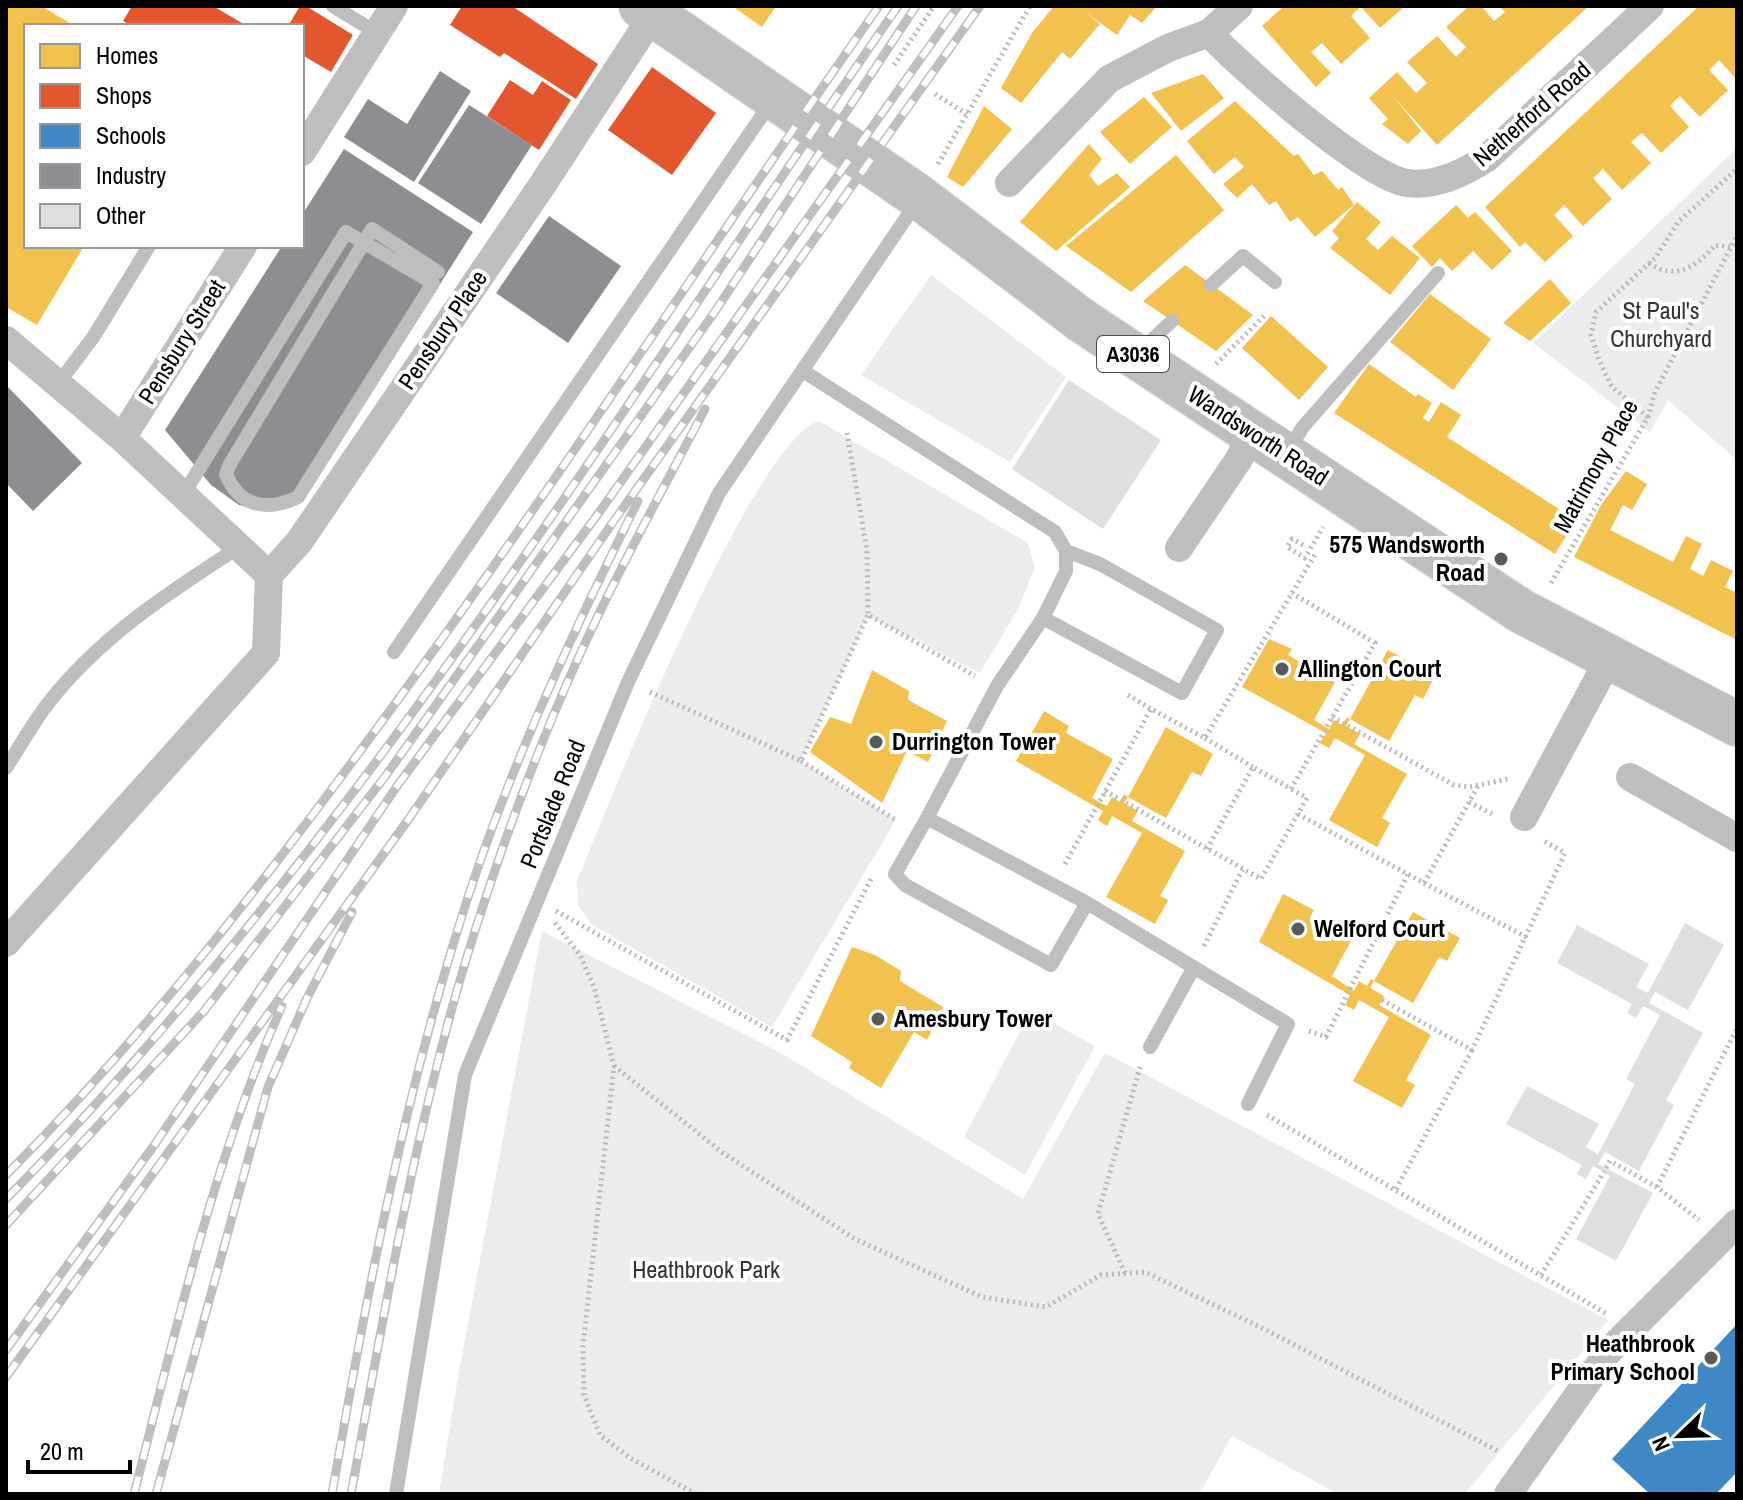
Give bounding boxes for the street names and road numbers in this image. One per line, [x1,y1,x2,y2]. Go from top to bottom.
street label: Netherford Road [1466,53,1597,173]
street label: Pensbury Place [390,263,494,396]
street label: Pensbury Street [130,273,232,410]
road number: A3036 [1097,336,1169,372]
street label: Wandsworth Road [1182,378,1335,492]
street label: Matrimony Place [1545,393,1645,538]
street label: Portslade Road [512,735,592,873]

